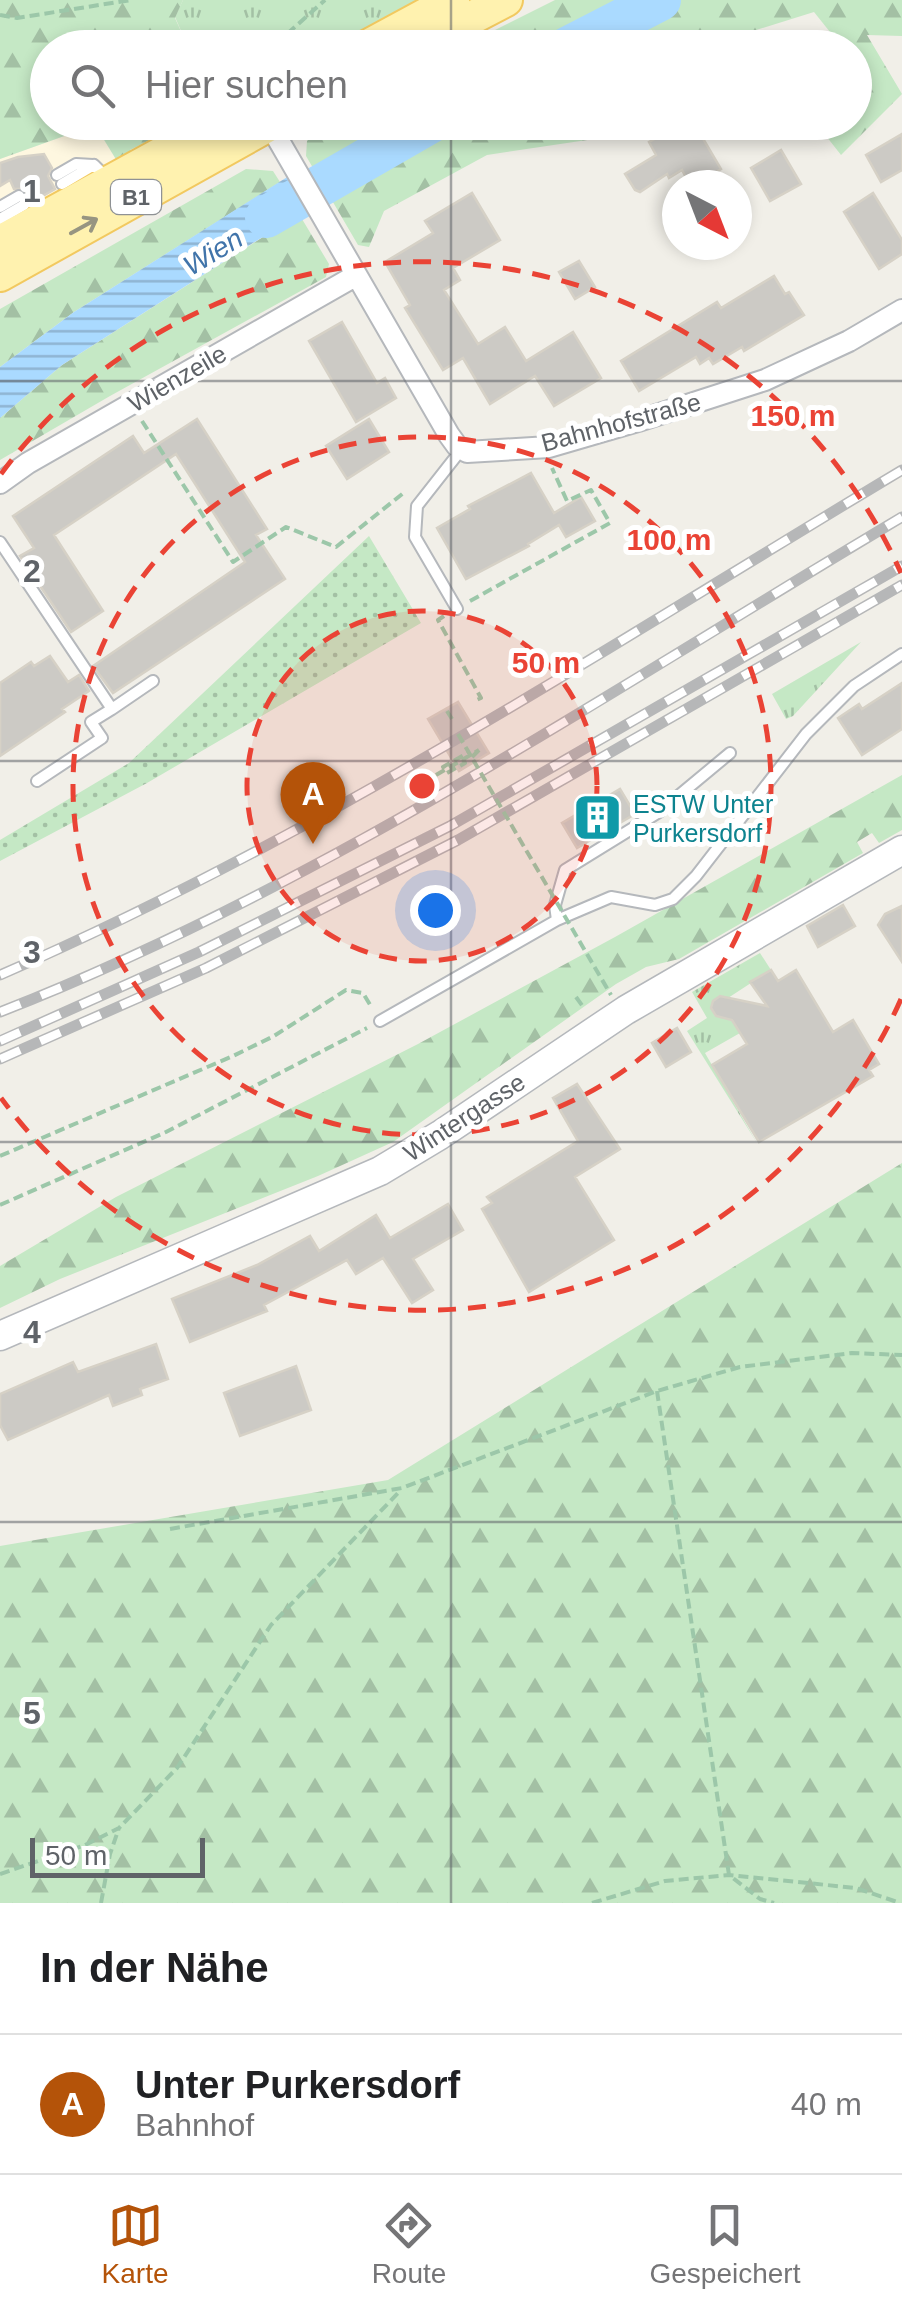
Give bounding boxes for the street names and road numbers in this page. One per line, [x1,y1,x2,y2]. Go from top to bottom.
road number: B1 [111,180,161,214]
street label: Wienzeile [123,339,231,417]
street label: Bahnhofstraße [538,387,704,457]
street label: Wintergasse [398,1067,530,1167]

